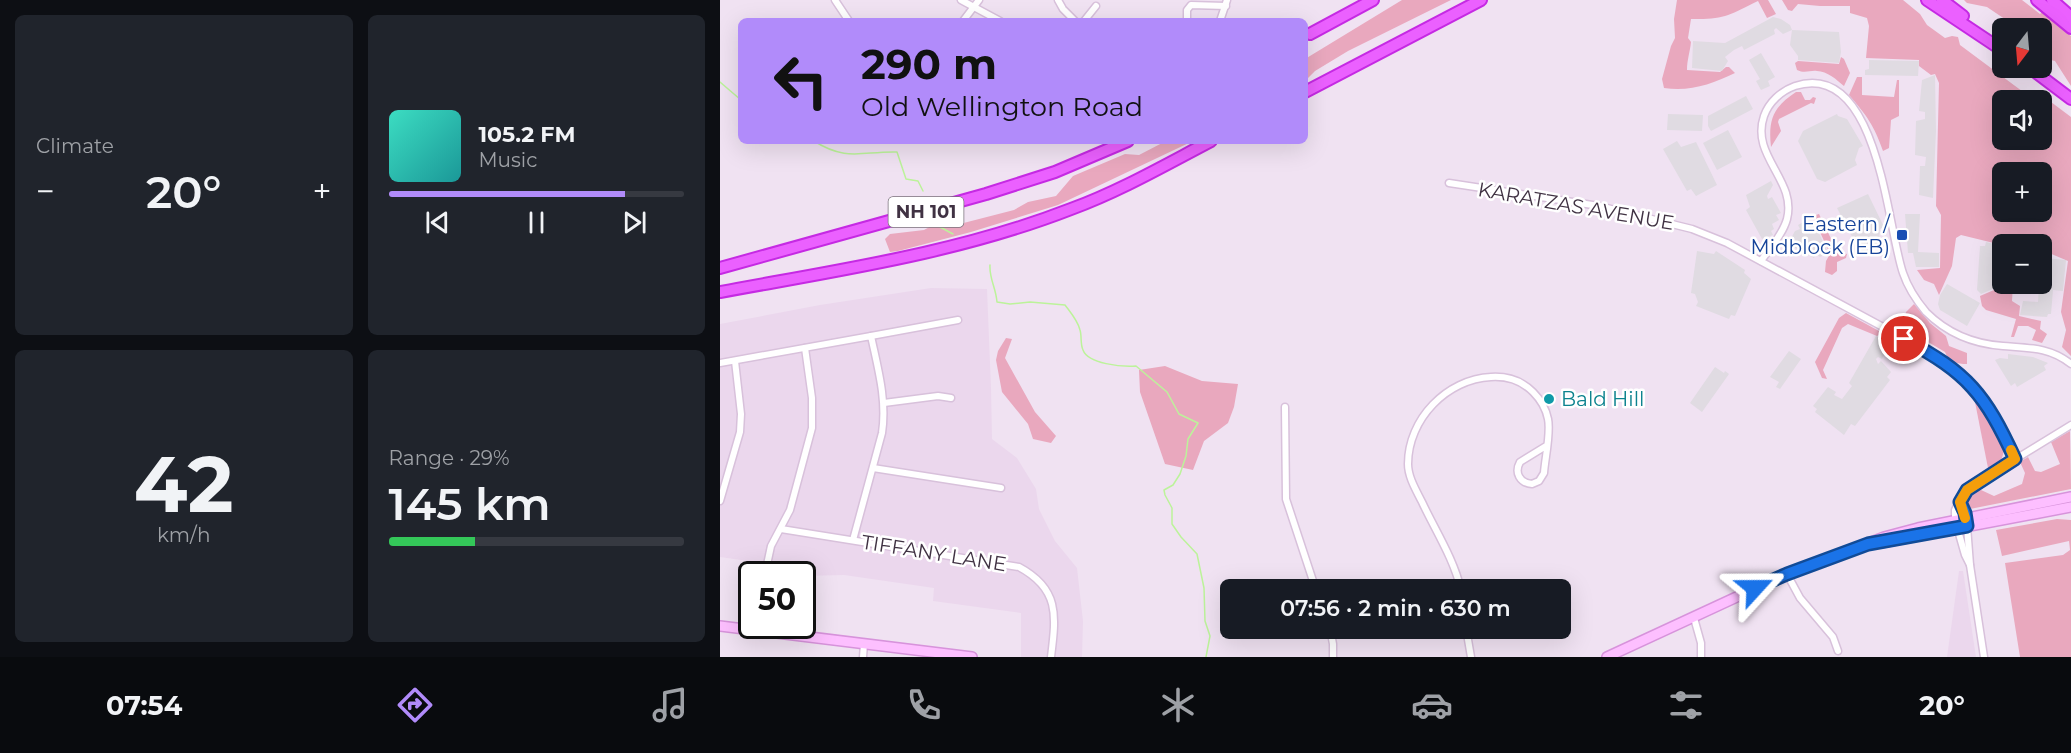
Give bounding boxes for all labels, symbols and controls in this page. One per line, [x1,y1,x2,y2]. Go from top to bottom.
north arrow [1992,18,2052,78]
map controls [1992,18,2052,294]
text: 290 m [861,38,997,90]
icon: left [762,42,840,120]
text: Old Wellington Road [861,90,1143,123]
button: sound [1992,90,2052,150]
text: 105.2 FM [479,121,575,148]
text: Climate [36,134,114,158]
text: Music [479,148,537,172]
button: + [1992,162,2052,222]
text: 20° [146,164,221,219]
text: − [36,171,55,211]
text: + [313,171,332,211]
street label: KARATZAS AVENUE [1476,177,1676,235]
road number: NH 101 [888,197,964,227]
icon: previous [421,206,454,239]
icon: pause [520,206,553,239]
icon: next [618,206,651,239]
place label: Eastern / Midblock (EB) [1751,212,1891,259]
marker: Eastern / Midblock (EB) [1895,228,1909,242]
button: − [1992,234,2052,294]
pin [1878,313,1929,364]
icon: arrive [1887,322,1920,355]
place label: Bald Hill [1561,387,1644,411]
marker: Bald Hill [1542,392,1556,406]
text: 42 [134,436,234,532]
text: Range · 29% [389,446,510,470]
text: 145 km [389,476,551,531]
text: km/h [157,523,210,547]
street label: TIFFANY LANE [860,530,1008,576]
position arrow [1723,556,1787,620]
speed limit sign: 50 [738,561,816,639]
text: 07:56 · 2 min · 630 m [1280,595,1511,622]
icon: directions [394,684,436,726]
icon: music [649,684,691,726]
icon: phone [903,684,945,726]
icon: climate [1157,684,1199,726]
icon: car [1411,684,1453,726]
icon: filters [1665,684,1707,726]
text: 07:54 [106,689,182,722]
text: 20° [1919,689,1965,722]

